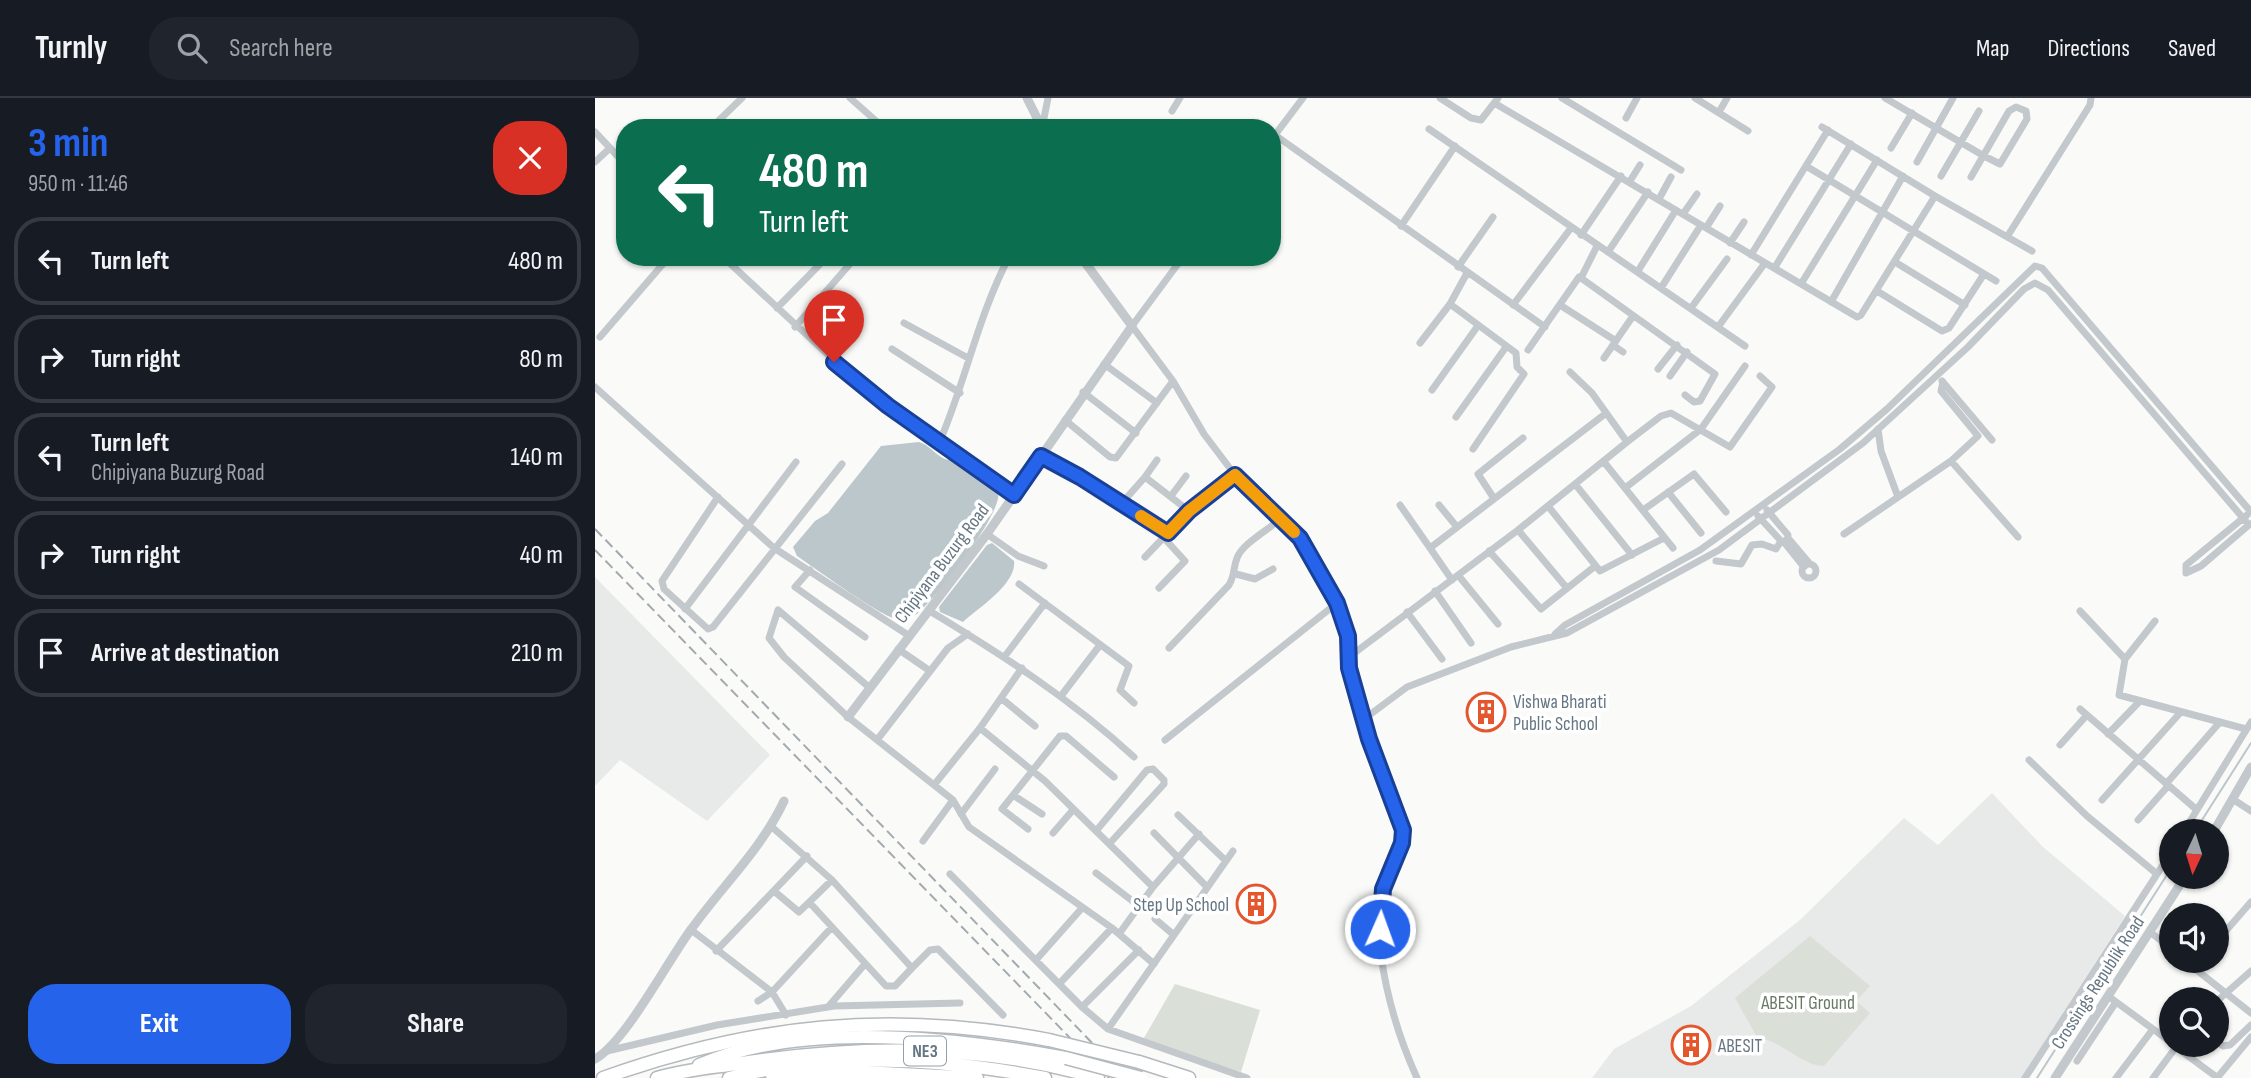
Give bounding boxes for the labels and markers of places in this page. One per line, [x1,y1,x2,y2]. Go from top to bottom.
pin [804,290,864,362]
building icon: Vishwa Bharati Public School [1465,691,1507,733]
place label: Vishwa Bharati Public School [1513,691,1606,736]
building icon: Step Up School [1235,883,1277,925]
place label: Step Up School [1133,894,1229,917]
building icon: ABESIT [1670,1024,1712,1066]
place label: ABESIT [1717,1035,1762,1058]

